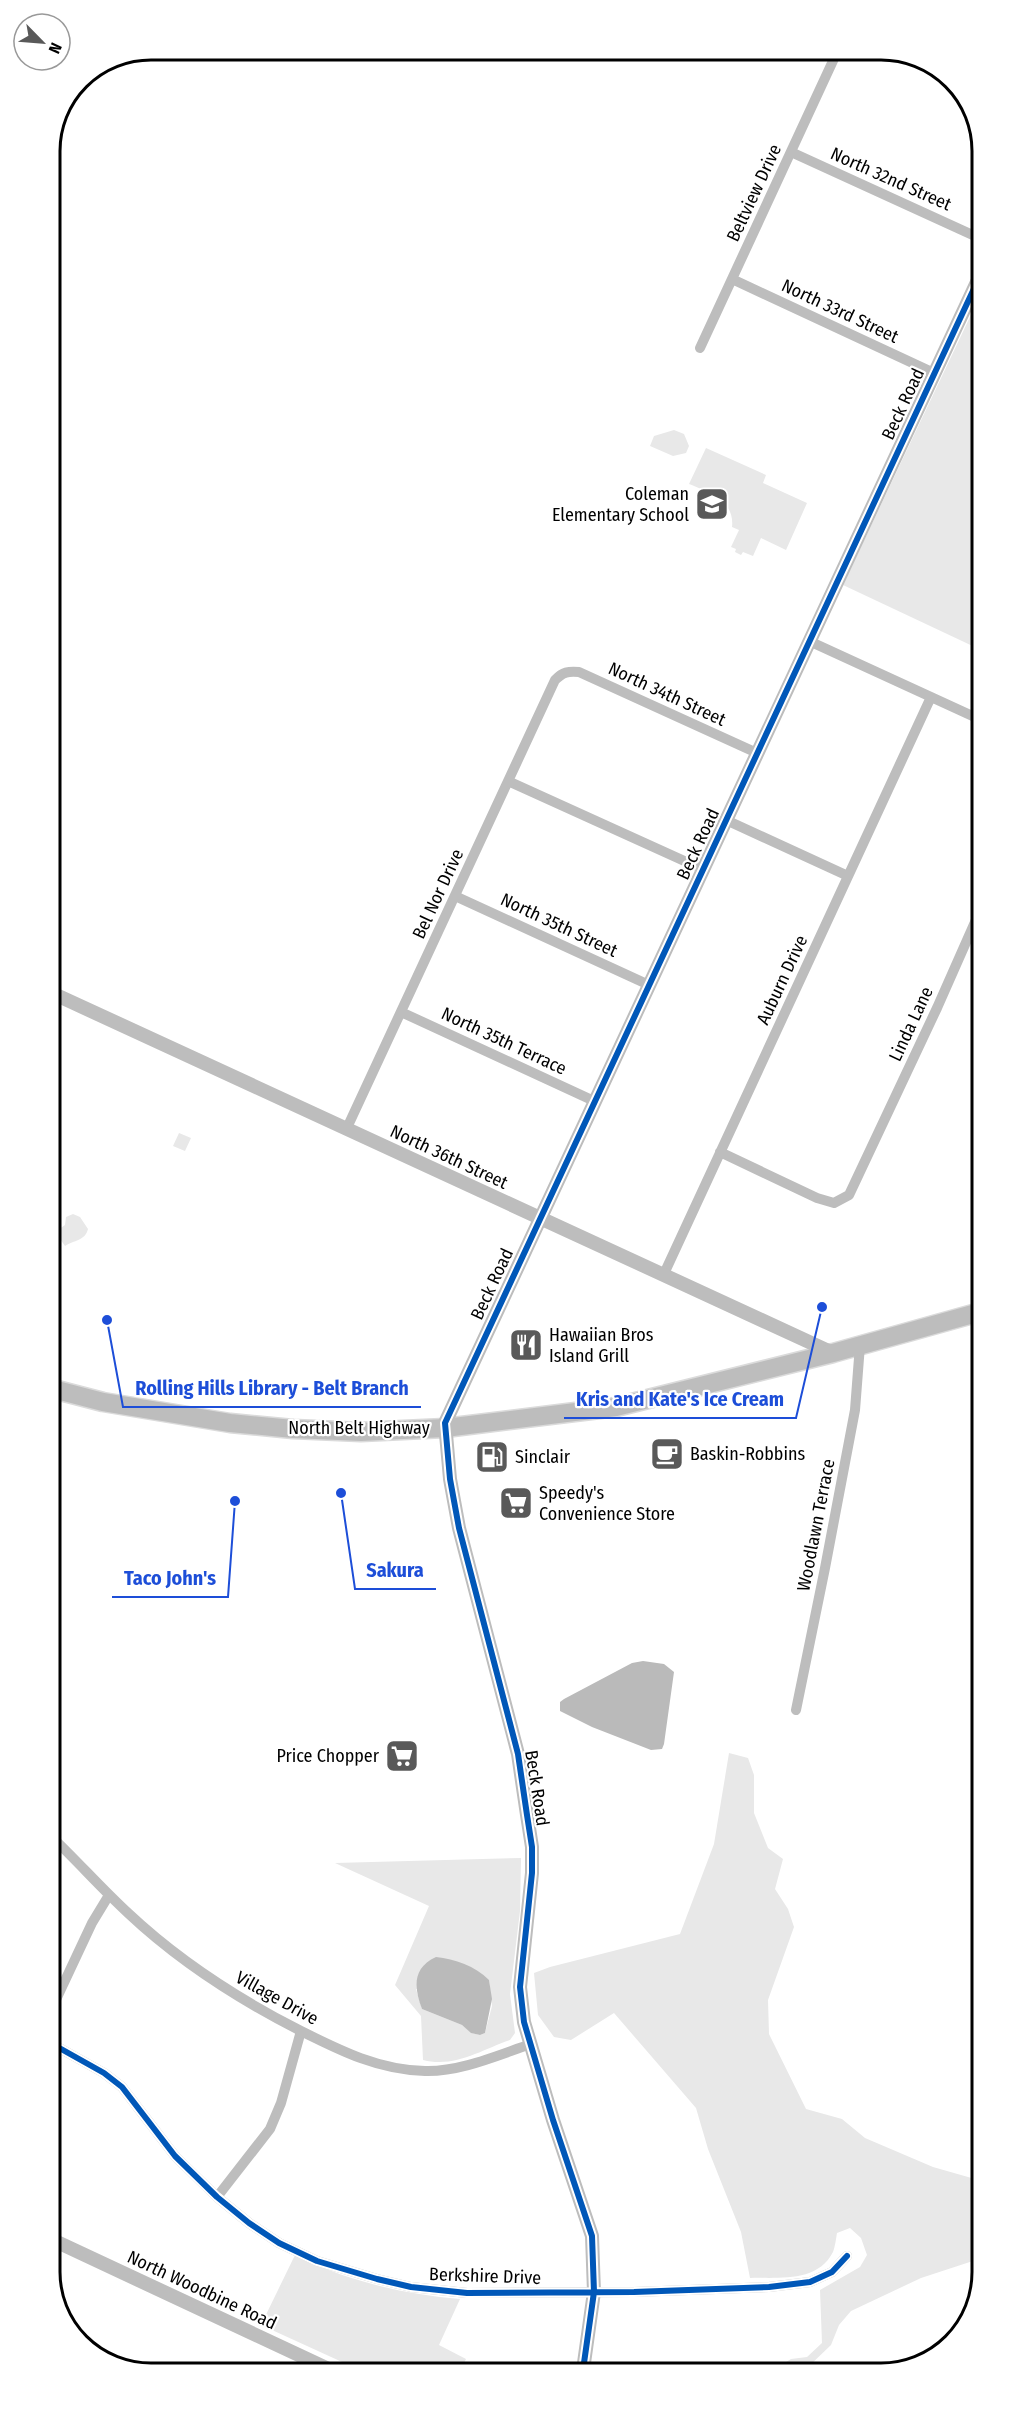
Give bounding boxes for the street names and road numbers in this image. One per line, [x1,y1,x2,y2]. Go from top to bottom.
street label: Beltview Drive [722,141,786,245]
street label: North 32nd Street [827,143,955,215]
street label: North 33rd Street [778,274,902,348]
street label: Beck Road [877,365,929,443]
street label: North 34th Street [605,657,729,731]
street label: Beck Road [672,805,724,883]
street label: Bel Nor Drive [408,845,468,942]
street label: North 35th Street [497,888,621,962]
street label: Auburn Drive [752,932,812,1028]
street label: Linda Lane [884,983,938,1065]
street label: North 35th Terrace [438,1002,570,1080]
street label: North 36th Street [387,1120,511,1194]
street label: Beck Road [466,1245,518,1323]
street label: North Belt Highway [288,1417,430,1439]
street label: Woodlawn Terrace [792,1457,840,1593]
street label: Beck Road [520,1749,554,1827]
street label: Village Drive [232,1966,322,2030]
street label: North Woodbine Road [124,2246,280,2334]
street label: Berkshire Drive [429,2263,541,2289]

